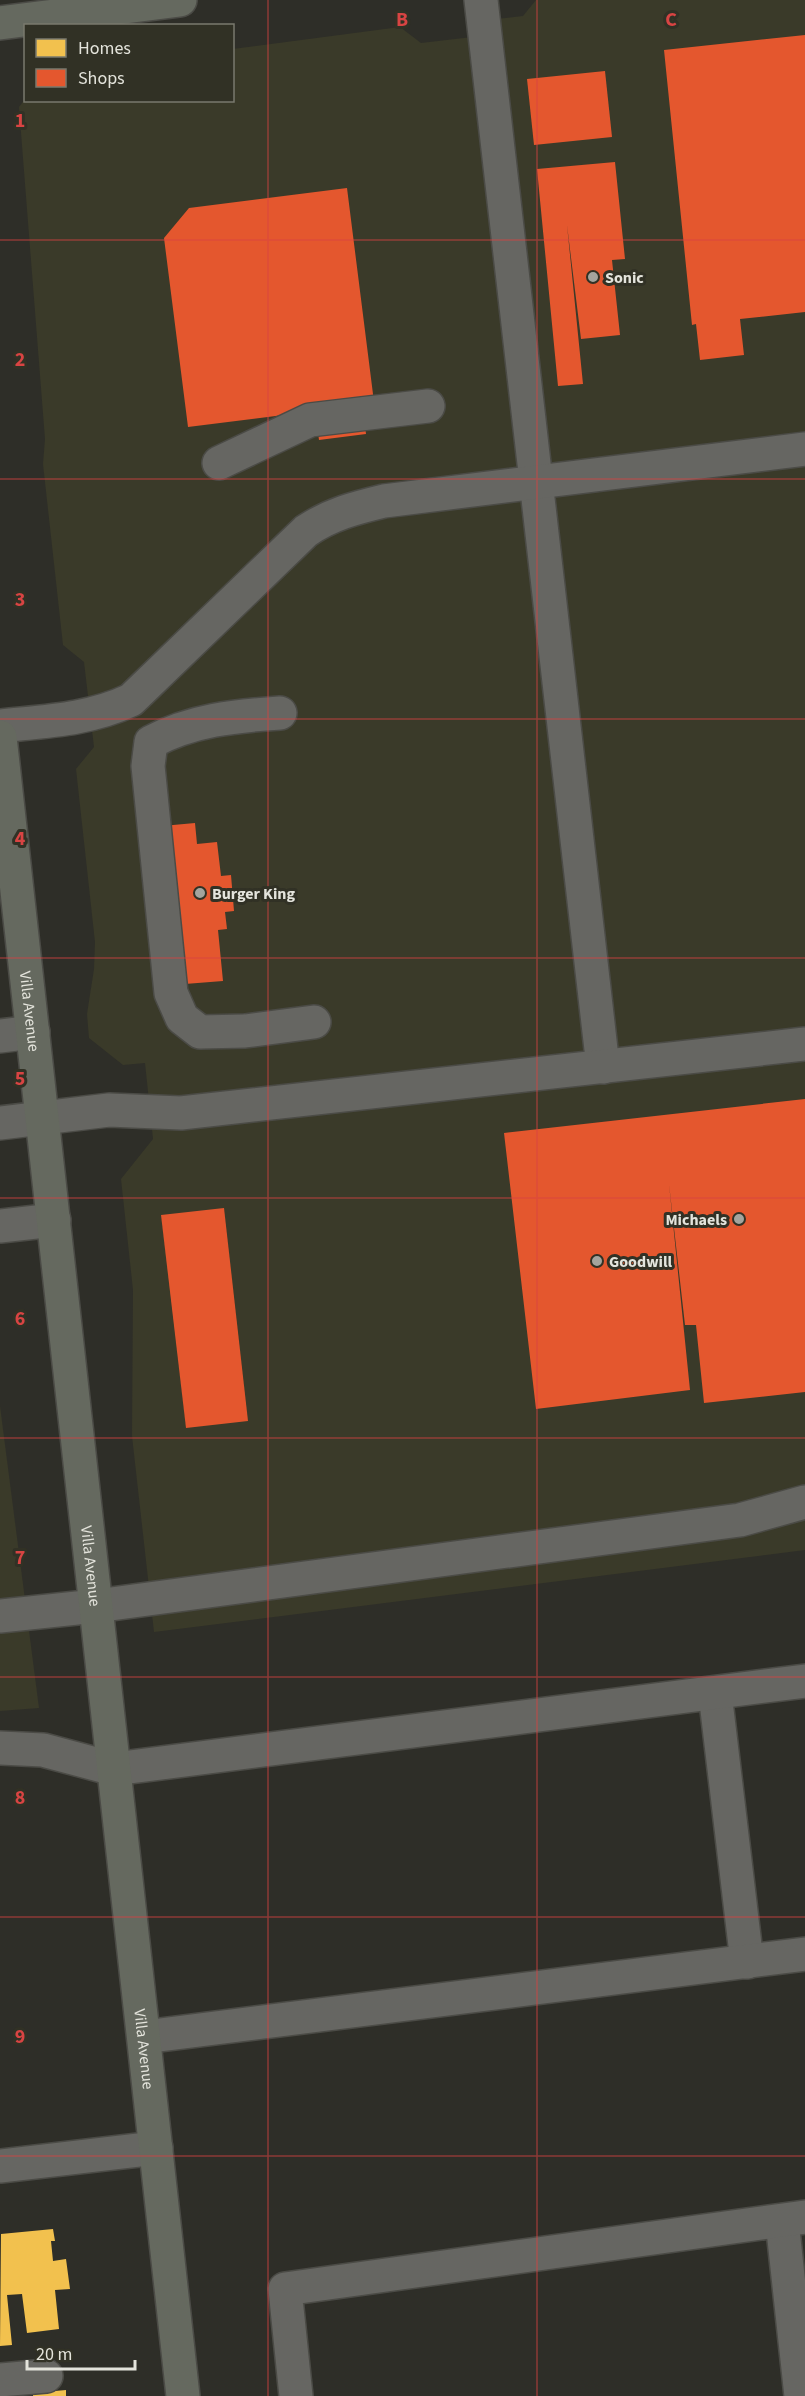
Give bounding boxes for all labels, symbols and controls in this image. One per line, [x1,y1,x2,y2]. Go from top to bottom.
text: B [396,6,408,34]
text: C [665,6,677,34]
legend [24,24,234,102]
text: Homes [78,36,131,61]
text: Shops [78,66,125,91]
text: 1 [15,107,25,135]
place label: Sonic [605,267,644,289]
marker: Sonic [586,270,600,284]
text: 2 [15,346,25,374]
text: 3 [15,586,25,614]
text: 4 [15,825,26,853]
place label: Burger King [212,883,295,905]
marker: Burger King [193,886,207,900]
street label: Villa Avenue [14,970,45,1053]
text: 5 [15,1065,25,1093]
place label: Michaels [665,1209,727,1231]
marker: Michaels [732,1212,746,1226]
place label: Goodwill [609,1251,673,1273]
marker: Goodwill [590,1254,604,1268]
text: 6 [15,1305,25,1333]
street label: Villa Avenue [75,1525,106,1608]
text: 7 [15,1544,25,1572]
text: 8 [15,1784,25,1812]
street label: Villa Avenue [128,2008,159,2091]
text: 9 [15,2023,25,2051]
scale bar [27,2333,135,2371]
text: 20 m [36,2342,72,2367]

